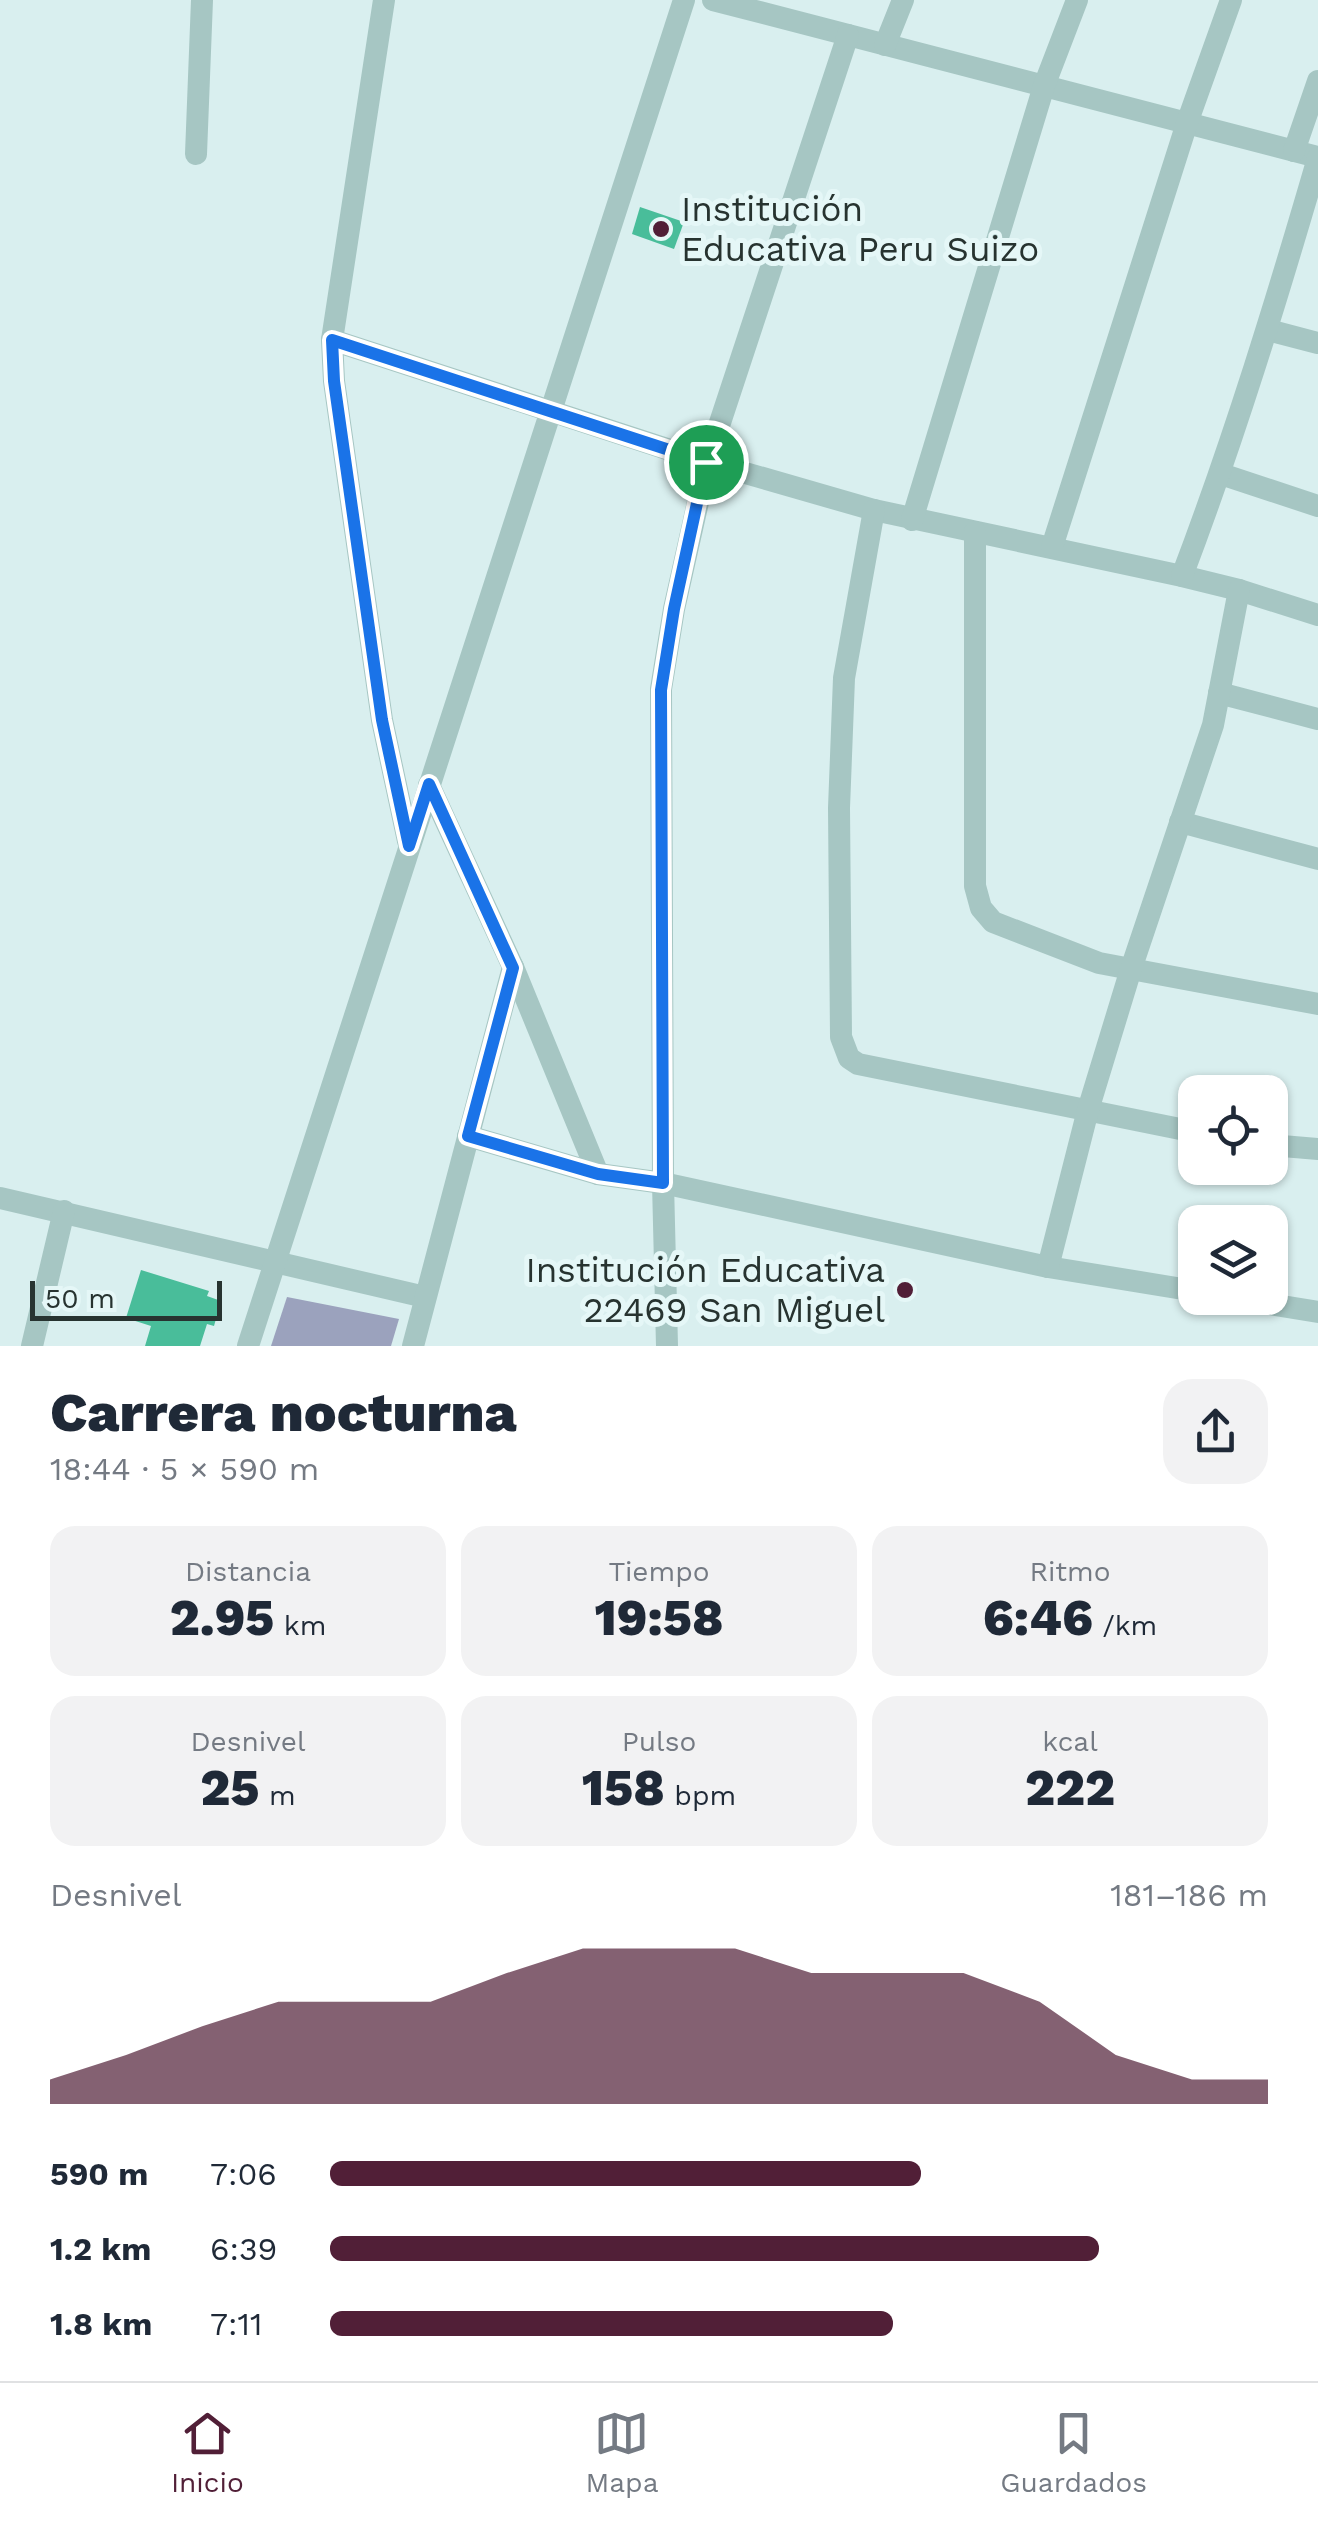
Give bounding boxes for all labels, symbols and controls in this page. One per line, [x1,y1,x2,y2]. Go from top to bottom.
place label: Institución Educativa Peru Suizo [681,188,1039,270]
marker: Institución Educativa Peru Suizo [650,218,672,240]
pin [664,420,749,505]
icon: arrive [679,435,734,490]
map controls [1178,1075,1288,1315]
button: locate [1178,1075,1288,1185]
button: layers [1178,1205,1288,1315]
place label: Institución Educativa 22469 San Miguel [526,1249,885,1331]
scale bar [30,1276,222,1320]
marker: Institución Educativa 22469 San Miguel [894,1279,916,1301]
text: 50 m [45,1282,115,1315]
button: share [1163,1379,1268,1484]
text: Carrera nocturna [50,1380,517,1444]
text: 18:44 · 5 × 590 m [50,1450,319,1488]
text: Distancia [185,1555,311,1588]
text: Tiempo [608,1555,710,1588]
text: Ritmo [1029,1555,1111,1588]
text: 2.95 [170,1588,274,1647]
text: 19:58 [595,1588,724,1647]
text: 6:46 [983,1588,1093,1647]
text: km [274,1609,326,1642]
text: /km [1093,1609,1157,1642]
text: Desnivel [190,1725,306,1758]
text: Pulso [622,1725,696,1758]
text: kcal [1042,1725,1098,1758]
text: 25 [200,1758,259,1817]
text: 158 [582,1758,665,1817]
text: 222 [1025,1758,1115,1817]
text: m [259,1779,296,1812]
text: bpm [665,1779,736,1812]
text: Desnivel [50,1876,182,1914]
text: 181–186 m [1110,1876,1268,1914]
text: 590 m [50,2155,148,2193]
text: 7:06 [210,2155,277,2193]
text: 1.2 km [50,2230,151,2268]
text: 6:39 [210,2230,277,2268]
text: 1.8 km [50,2305,152,2343]
text: 7:11 [210,2305,262,2343]
tab: Inicio [171,2406,244,2499]
tab: Mapa [585,2406,658,2499]
tab: Guardados [1000,2406,1147,2499]

